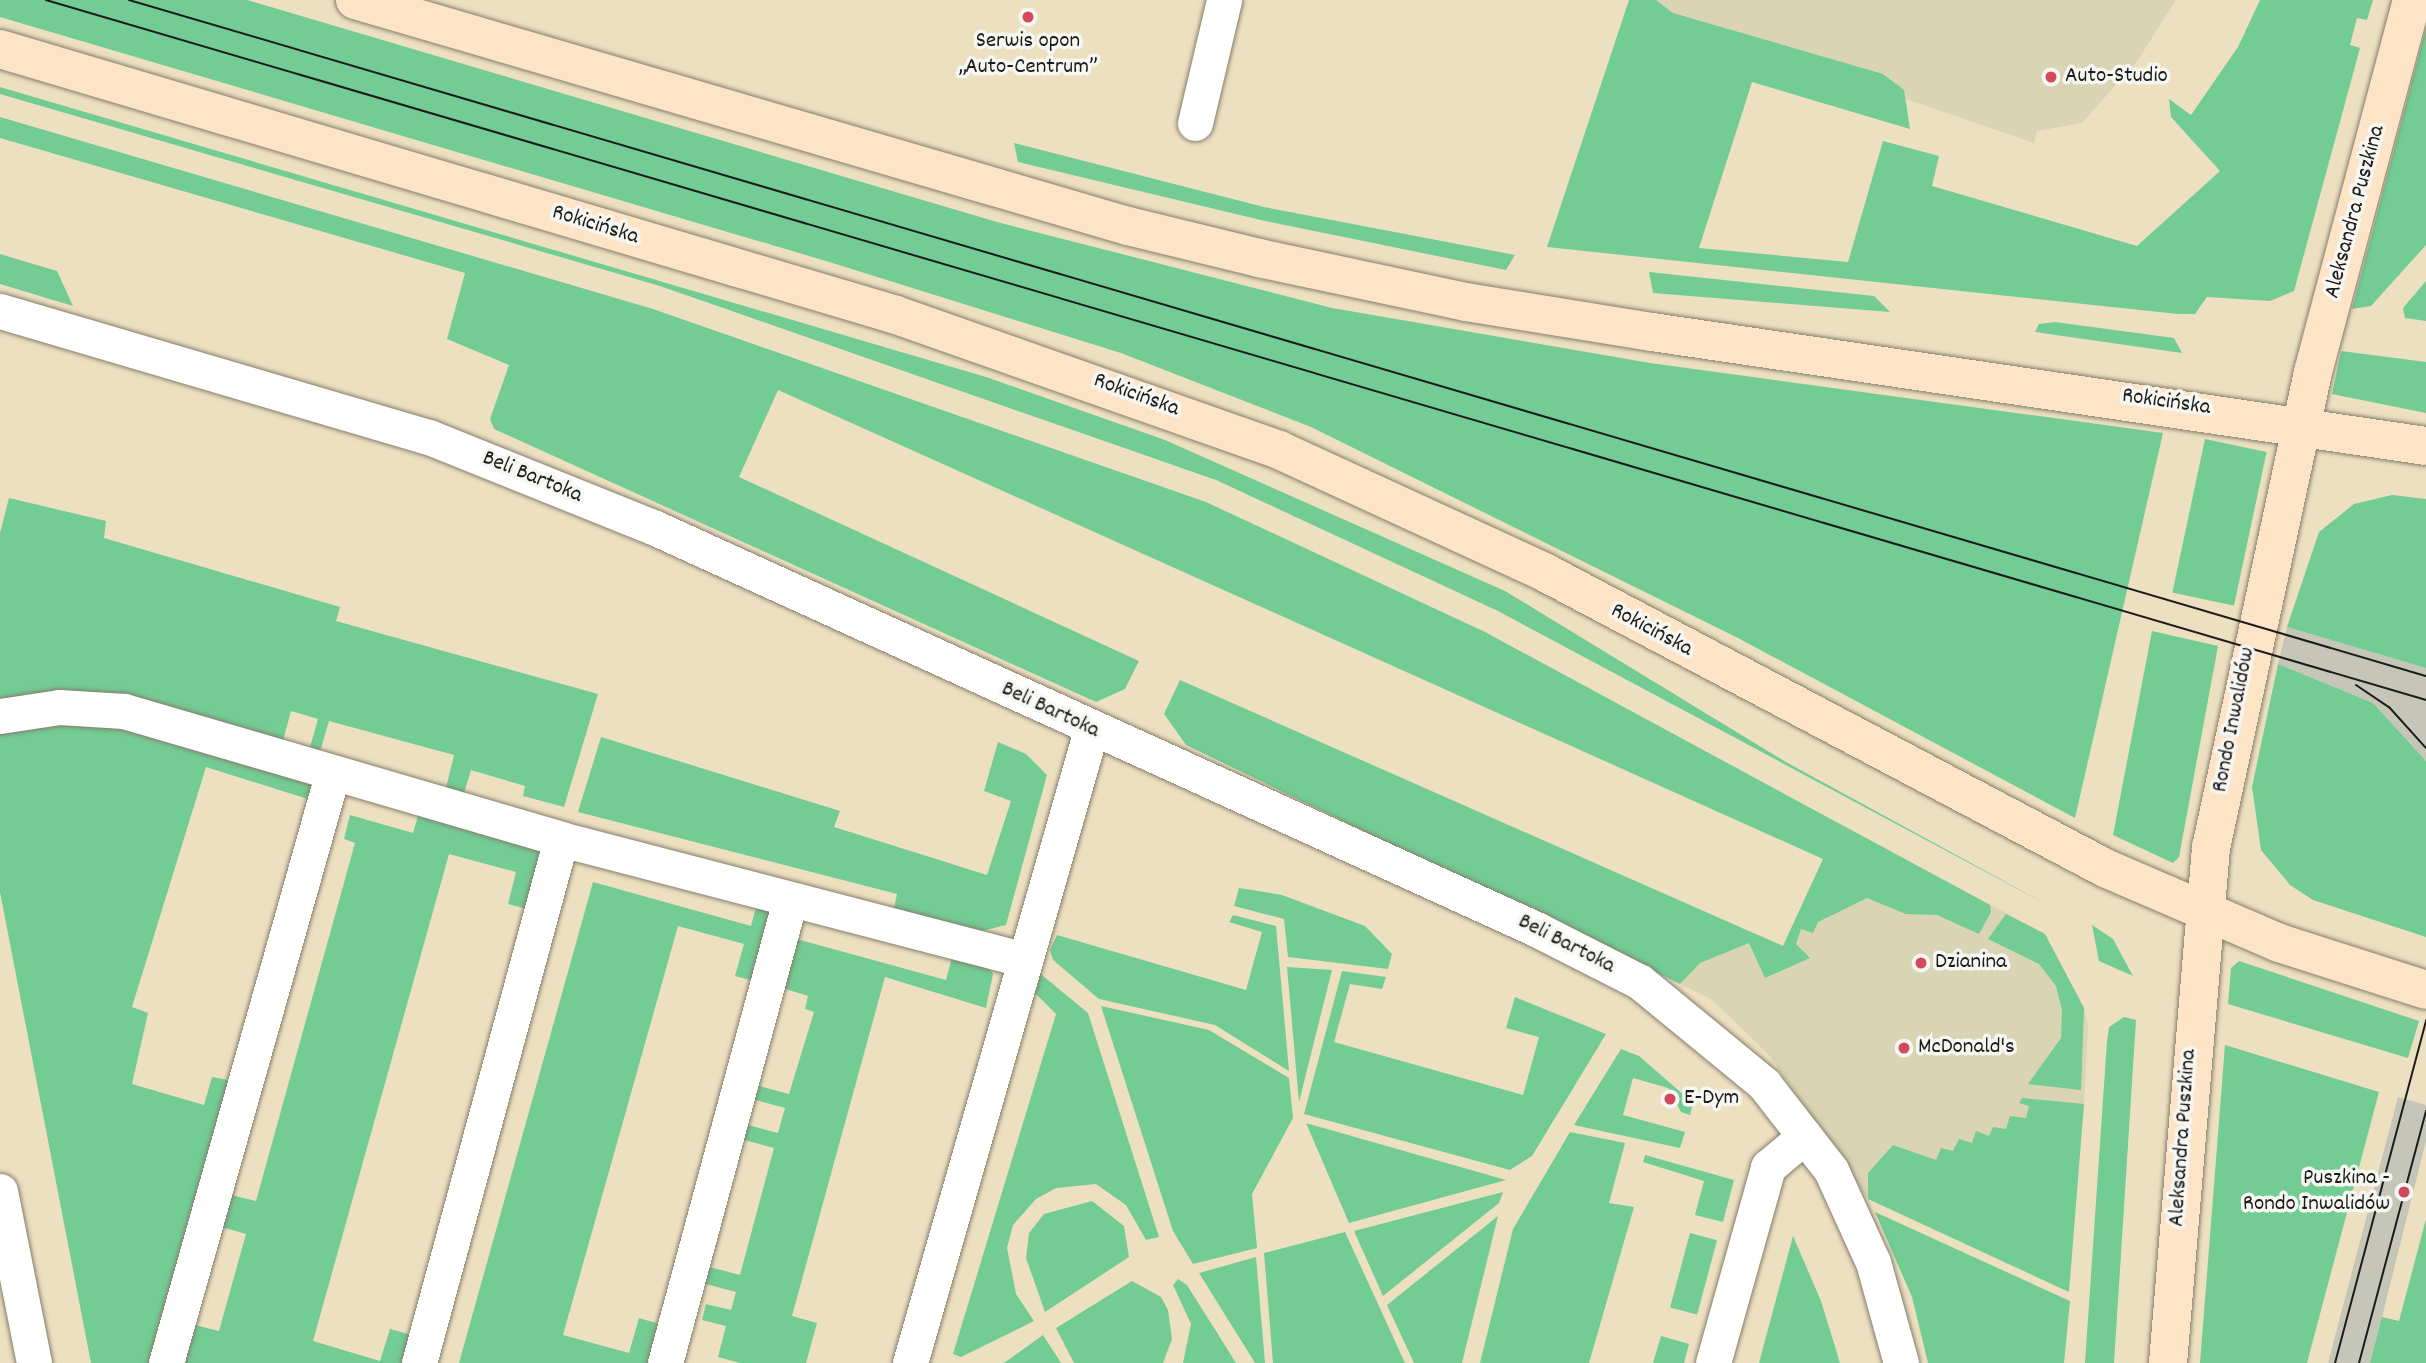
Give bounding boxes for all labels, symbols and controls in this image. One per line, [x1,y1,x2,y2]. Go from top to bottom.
marker: Serwis opon „Auto-Centrum” [1020,9,1036,25]
place label: Serwis opon „Auto-Centrum” [958,28,1098,82]
place label: Auto-Studio [2065,63,2168,91]
marker: Auto-Studio [2043,69,2059,85]
street label: Aleksandra Puszkina [2320,123,2392,301]
street label: Rokicińska [548,200,642,252]
street label: Rokicińska [1089,368,1183,424]
street label: Rokicińska [2120,383,2212,423]
street label: Beli Bartoka [478,446,586,510]
street label: Rokicińska [1605,598,1697,664]
street label: Rondo Inwalidów [2207,645,2263,795]
street label: Beli Bartoka [997,676,1103,746]
street label: Beli Bartoka [1513,909,1619,981]
place label: Dzianina [1935,949,2007,977]
marker: Dzianina [1913,955,1929,971]
place label: McDonald's [1918,1034,2015,1062]
marker: McDonald's [1896,1040,1912,1056]
street label: Aleksandra Puszkina [2164,1048,2204,1228]
place label: E-Dym [1684,1085,1739,1113]
marker: E-Dym [1662,1091,1678,1107]
place label: Puszkina - Rondo Inwalidów [2243,1165,2390,1219]
marker: Puszkina - Rondo Inwalidów [2396,1184,2412,1200]

